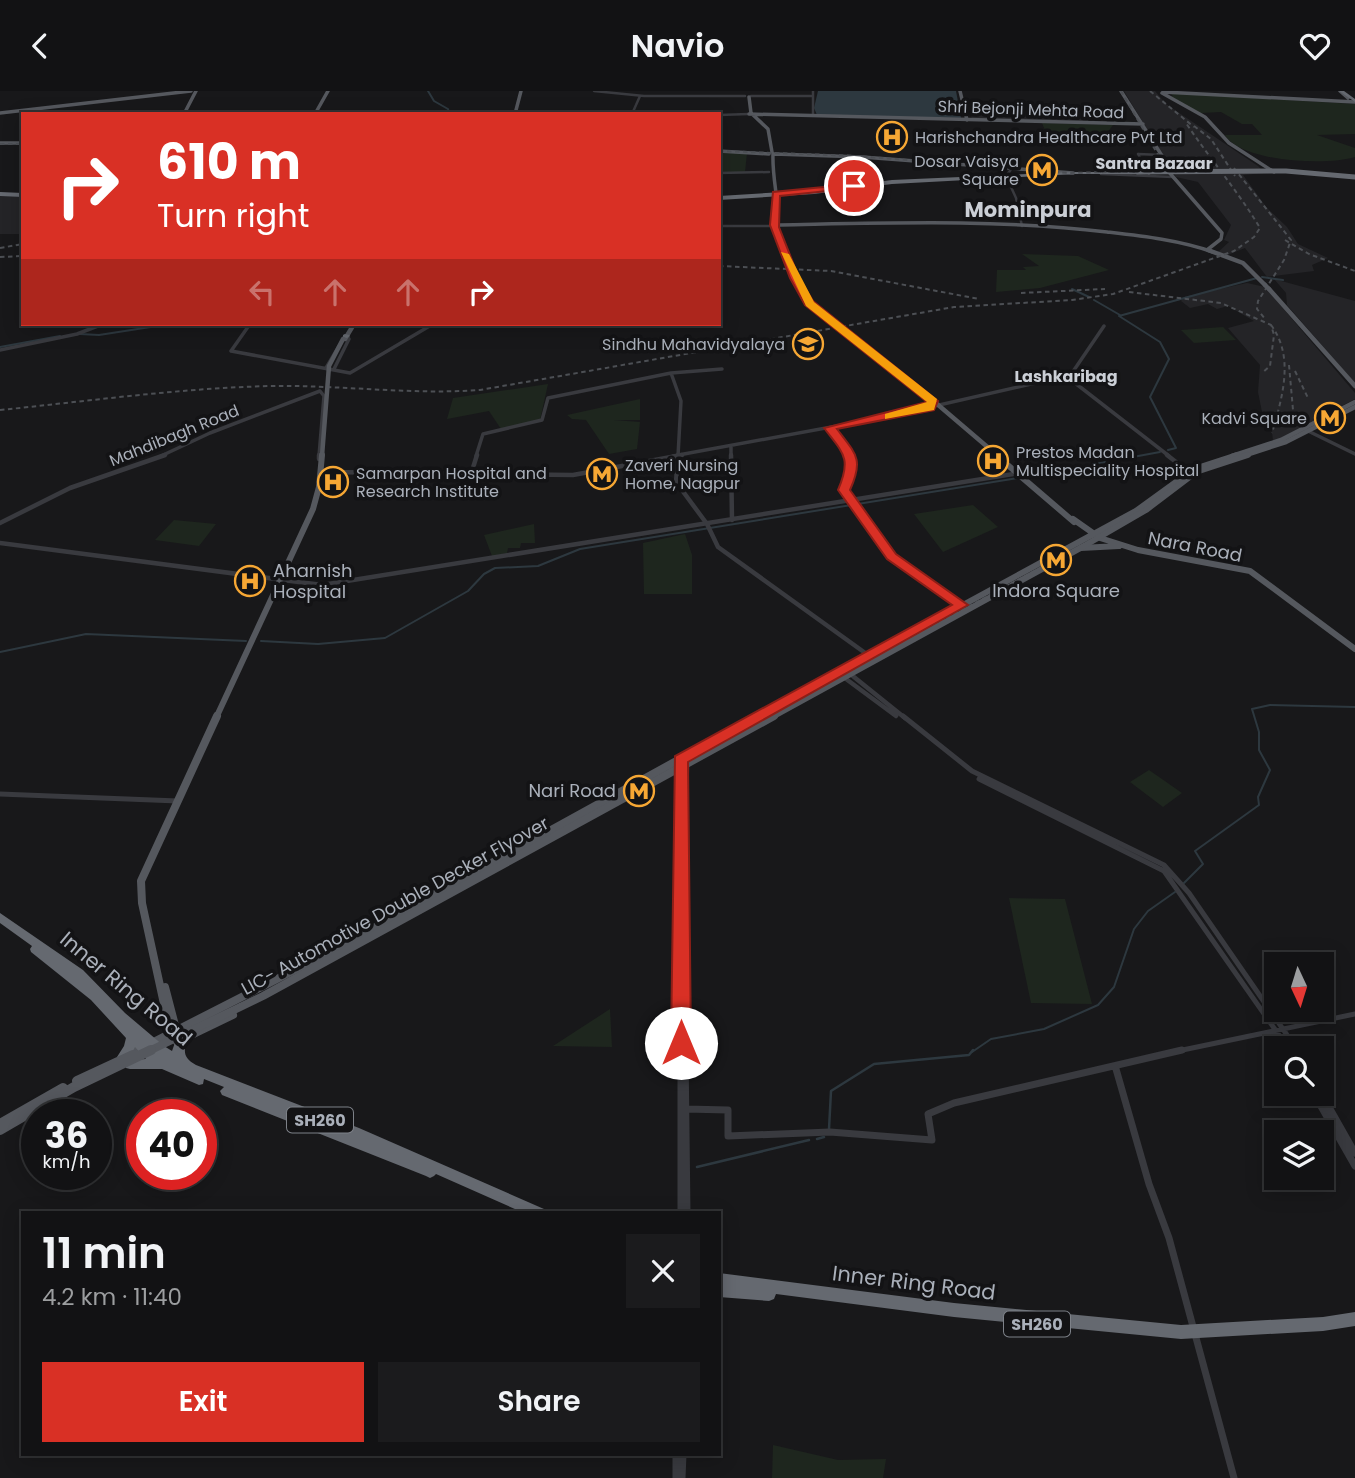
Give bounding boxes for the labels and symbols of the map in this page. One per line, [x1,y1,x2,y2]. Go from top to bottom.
street label: Shri Bejonji Mehta Road [937,95,1125,124]
hospital icon: Harishchandra Healthcare Pvt Ltd [875,120,909,154]
place label: Harishchandra Healthcare Pvt Ltd [915,126,1183,149]
place label: Dosar Vaisya Square [914,150,1019,191]
district label: Santra Bazaar [1095,152,1213,175]
metro station icon: Dosar Vaisya Square [1025,153,1059,187]
pin [824,156,884,216]
district label: Mominpura [965,195,1091,224]
school or university icon: Sindhu Mahavidyalaya [791,327,825,361]
place label: Sindhu Mahavidyalaya [602,333,785,356]
district label: Lashkaribag [1014,365,1118,388]
street label: Mahdibagh Road [106,399,243,472]
metro station icon: Kadvi Square [1313,401,1347,435]
place label: Kadvi Square [1201,407,1307,430]
place label: Prestos Madan Multispeciality Hospital [1016,441,1199,482]
hospital icon: Prestos Madan Multispeciality Hospital [976,444,1010,478]
place label: Zaveri Nursing Home, Nagpur [625,454,740,495]
metro station icon: Zaveri Nursing Home, Nagpur [585,457,619,491]
place label: Samarpan Hospital and Research Institute [356,462,547,503]
hospital icon: Samarpan Hospital and Research Institute [316,465,350,499]
street label: Nara Road [1146,525,1244,568]
metro station icon: Indora Square [1039,543,1073,577]
place label: Aharnish Hospital [273,558,352,604]
hospital icon: Aharnish Hospital [233,564,267,598]
place label: Indora Square [992,578,1120,603]
metro station icon: Nari Road [622,774,656,808]
place label: Nari Road [528,778,616,803]
street label: LIC- Automotive Double Decker Flyover [237,810,553,1001]
street label: Inner Ring Road [54,925,199,1053]
north arrow [1264,952,1334,1022]
position arrow [644,1006,718,1080]
speed limit sign: 40 [126,1099,217,1190]
road number: SH260 [287,1107,353,1133]
street label: Inner Ring Road [831,1258,997,1307]
road number: SH260 [1004,1311,1070,1337]

